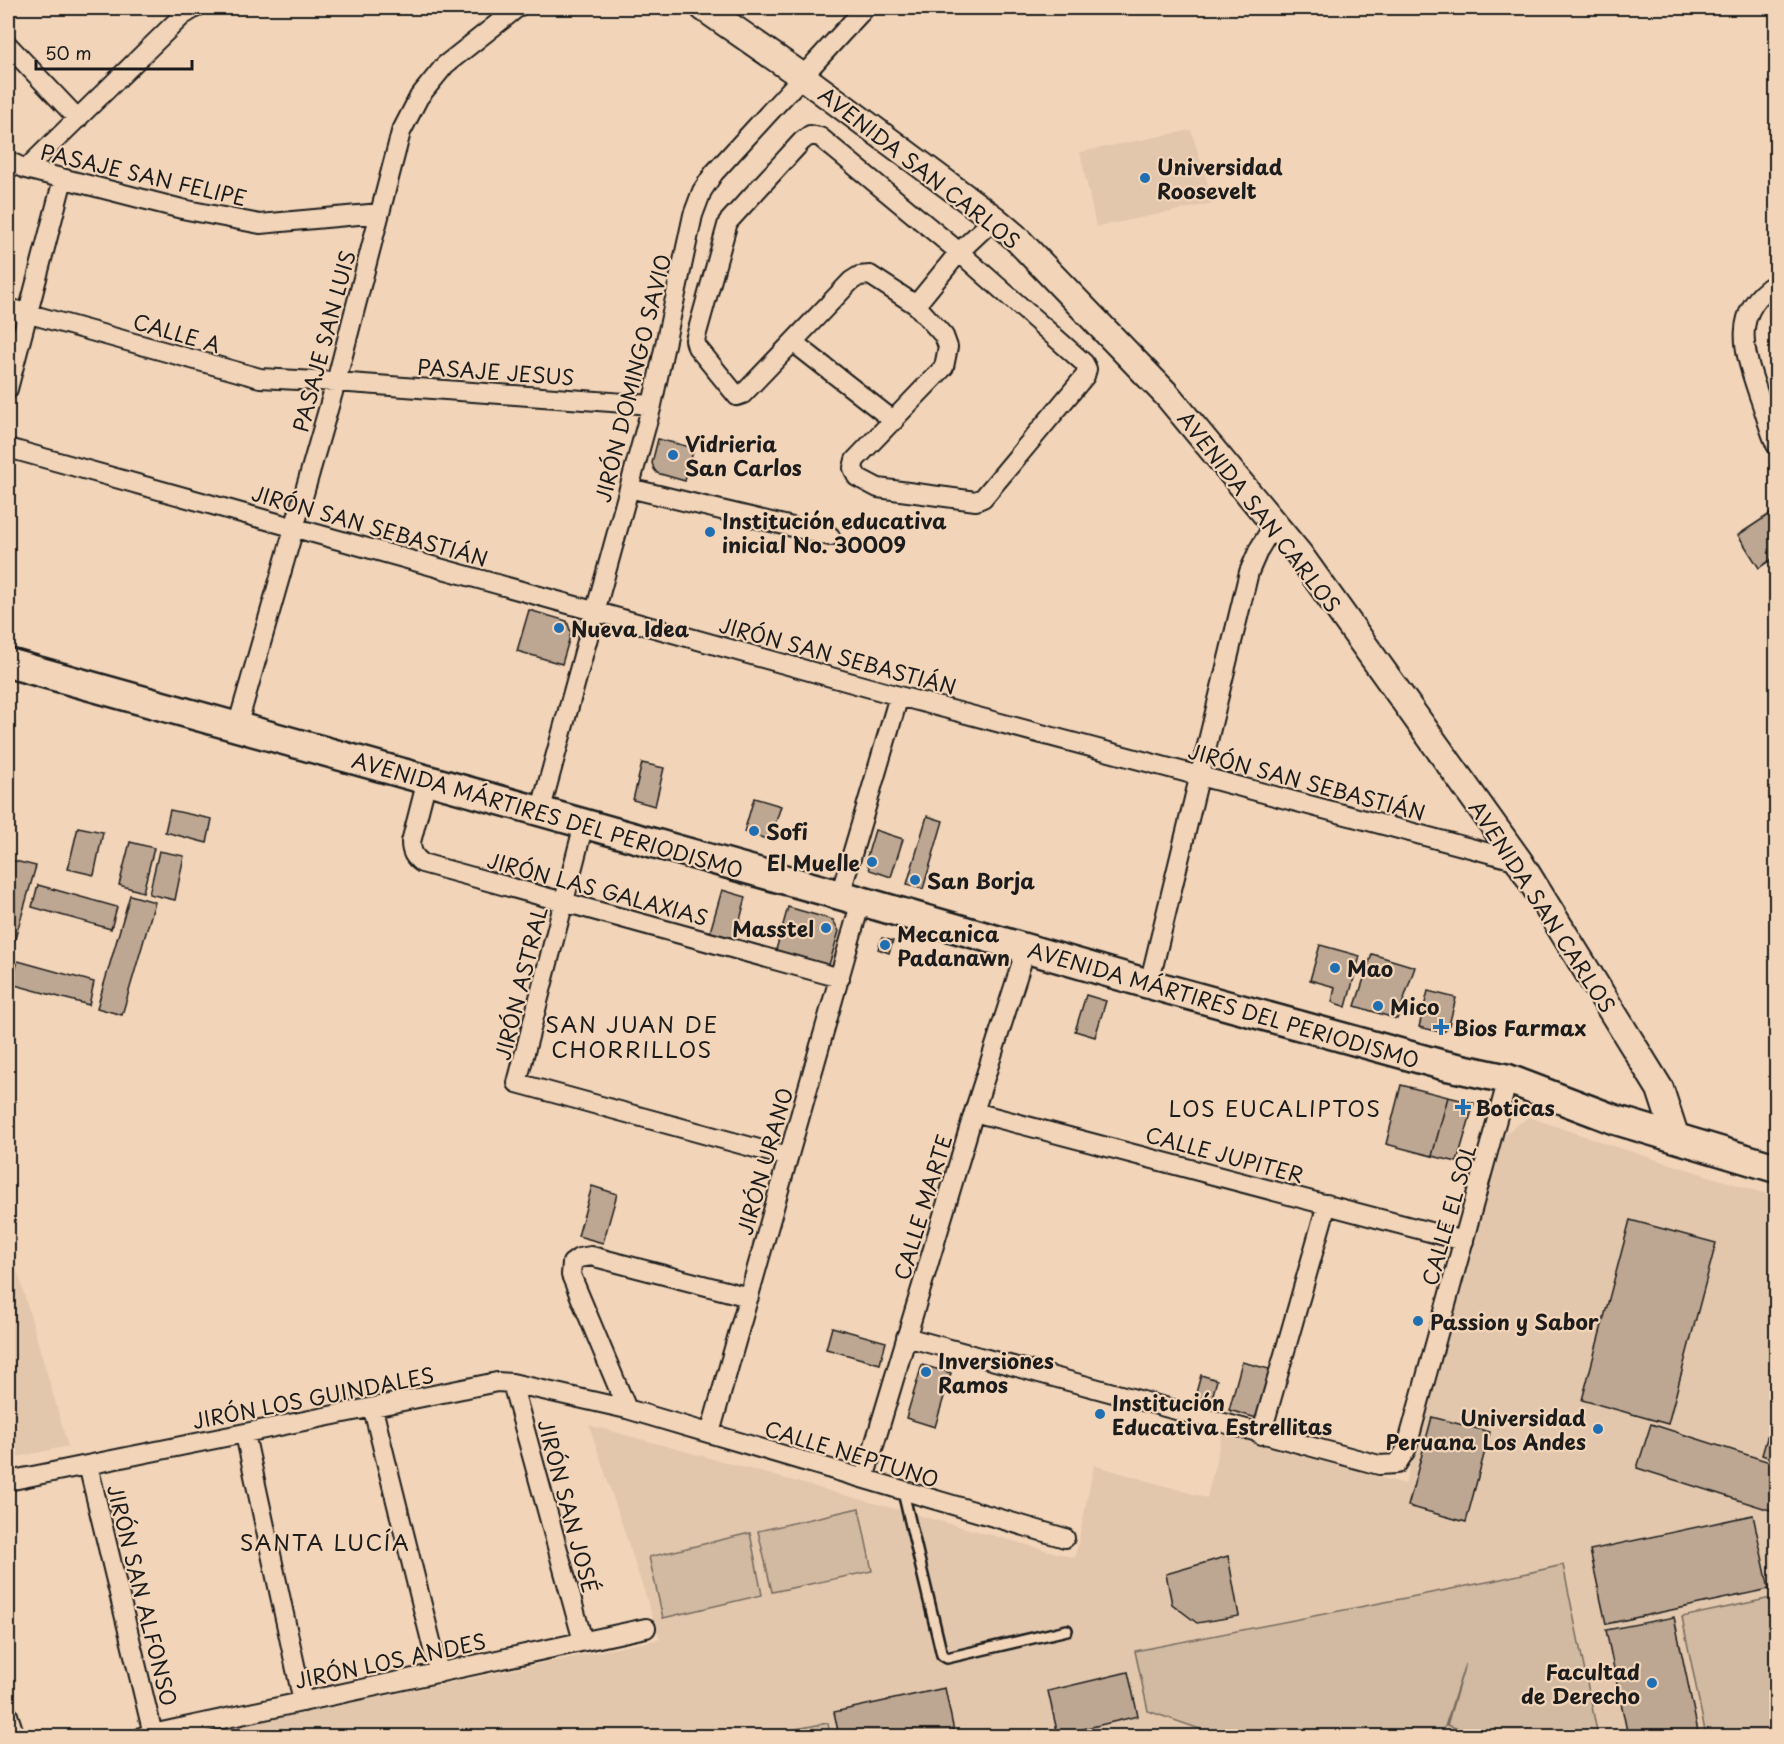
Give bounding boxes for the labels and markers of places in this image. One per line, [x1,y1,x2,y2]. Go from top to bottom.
place label: Universidad Roosevelt [1157,150,1283,206]
marker: Universidad Roosevelt [1138,171,1152,185]
place label: Vidrieria San Carlos [685,427,802,483]
marker: Vidrieria San Carlos [666,448,680,462]
place label: Institución educativa inicial No. 30009 [722,504,947,560]
marker: Institución educativa inicial No. 30009 [703,525,717,539]
place label: Nueva Idea [571,612,689,644]
marker: Nueva Idea [552,621,566,635]
place label: Sofi [766,815,808,847]
marker: Sofi [747,824,761,838]
place label: El Muelle [767,846,860,878]
marker: El Muelle [865,855,879,869]
place label: San Borja [927,864,1035,896]
marker: San Borja [908,873,922,887]
place label: Masstel [732,912,814,944]
place label: Mecanica Padanawn [897,917,1010,973]
marker: Masstel [819,921,833,935]
marker: Mecanica Padanawn [878,938,892,952]
place label: Mao [1347,952,1393,984]
marker: Mao [1328,961,1342,975]
place label: Mico [1390,990,1439,1022]
marker: Mico [1371,999,1385,1013]
place label: Bios Farmax [1453,1011,1587,1043]
marker: Bios Farmax [1434,1020,1448,1034]
place label: Boticas [1475,1091,1555,1123]
marker: Boticas [1456,1100,1470,1114]
place label: Passion y Sabor [1430,1305,1599,1337]
marker: Passion y Sabor [1411,1314,1425,1328]
place label: Inversiones Ramos [938,1344,1054,1400]
marker: Inversiones Ramos [919,1365,933,1379]
place label: Institución Educativa Estrellitas [1112,1386,1332,1442]
place label: Universidad Peruana Los Andes [1385,1401,1586,1457]
marker: Institución Educativa Estrellitas [1093,1407,1107,1421]
marker: Universidad Peruana Los Andes [1591,1422,1605,1436]
place label: Facultad de Derecho [1521,1655,1640,1711]
marker: Facultad de Derecho [1645,1676,1659,1690]

